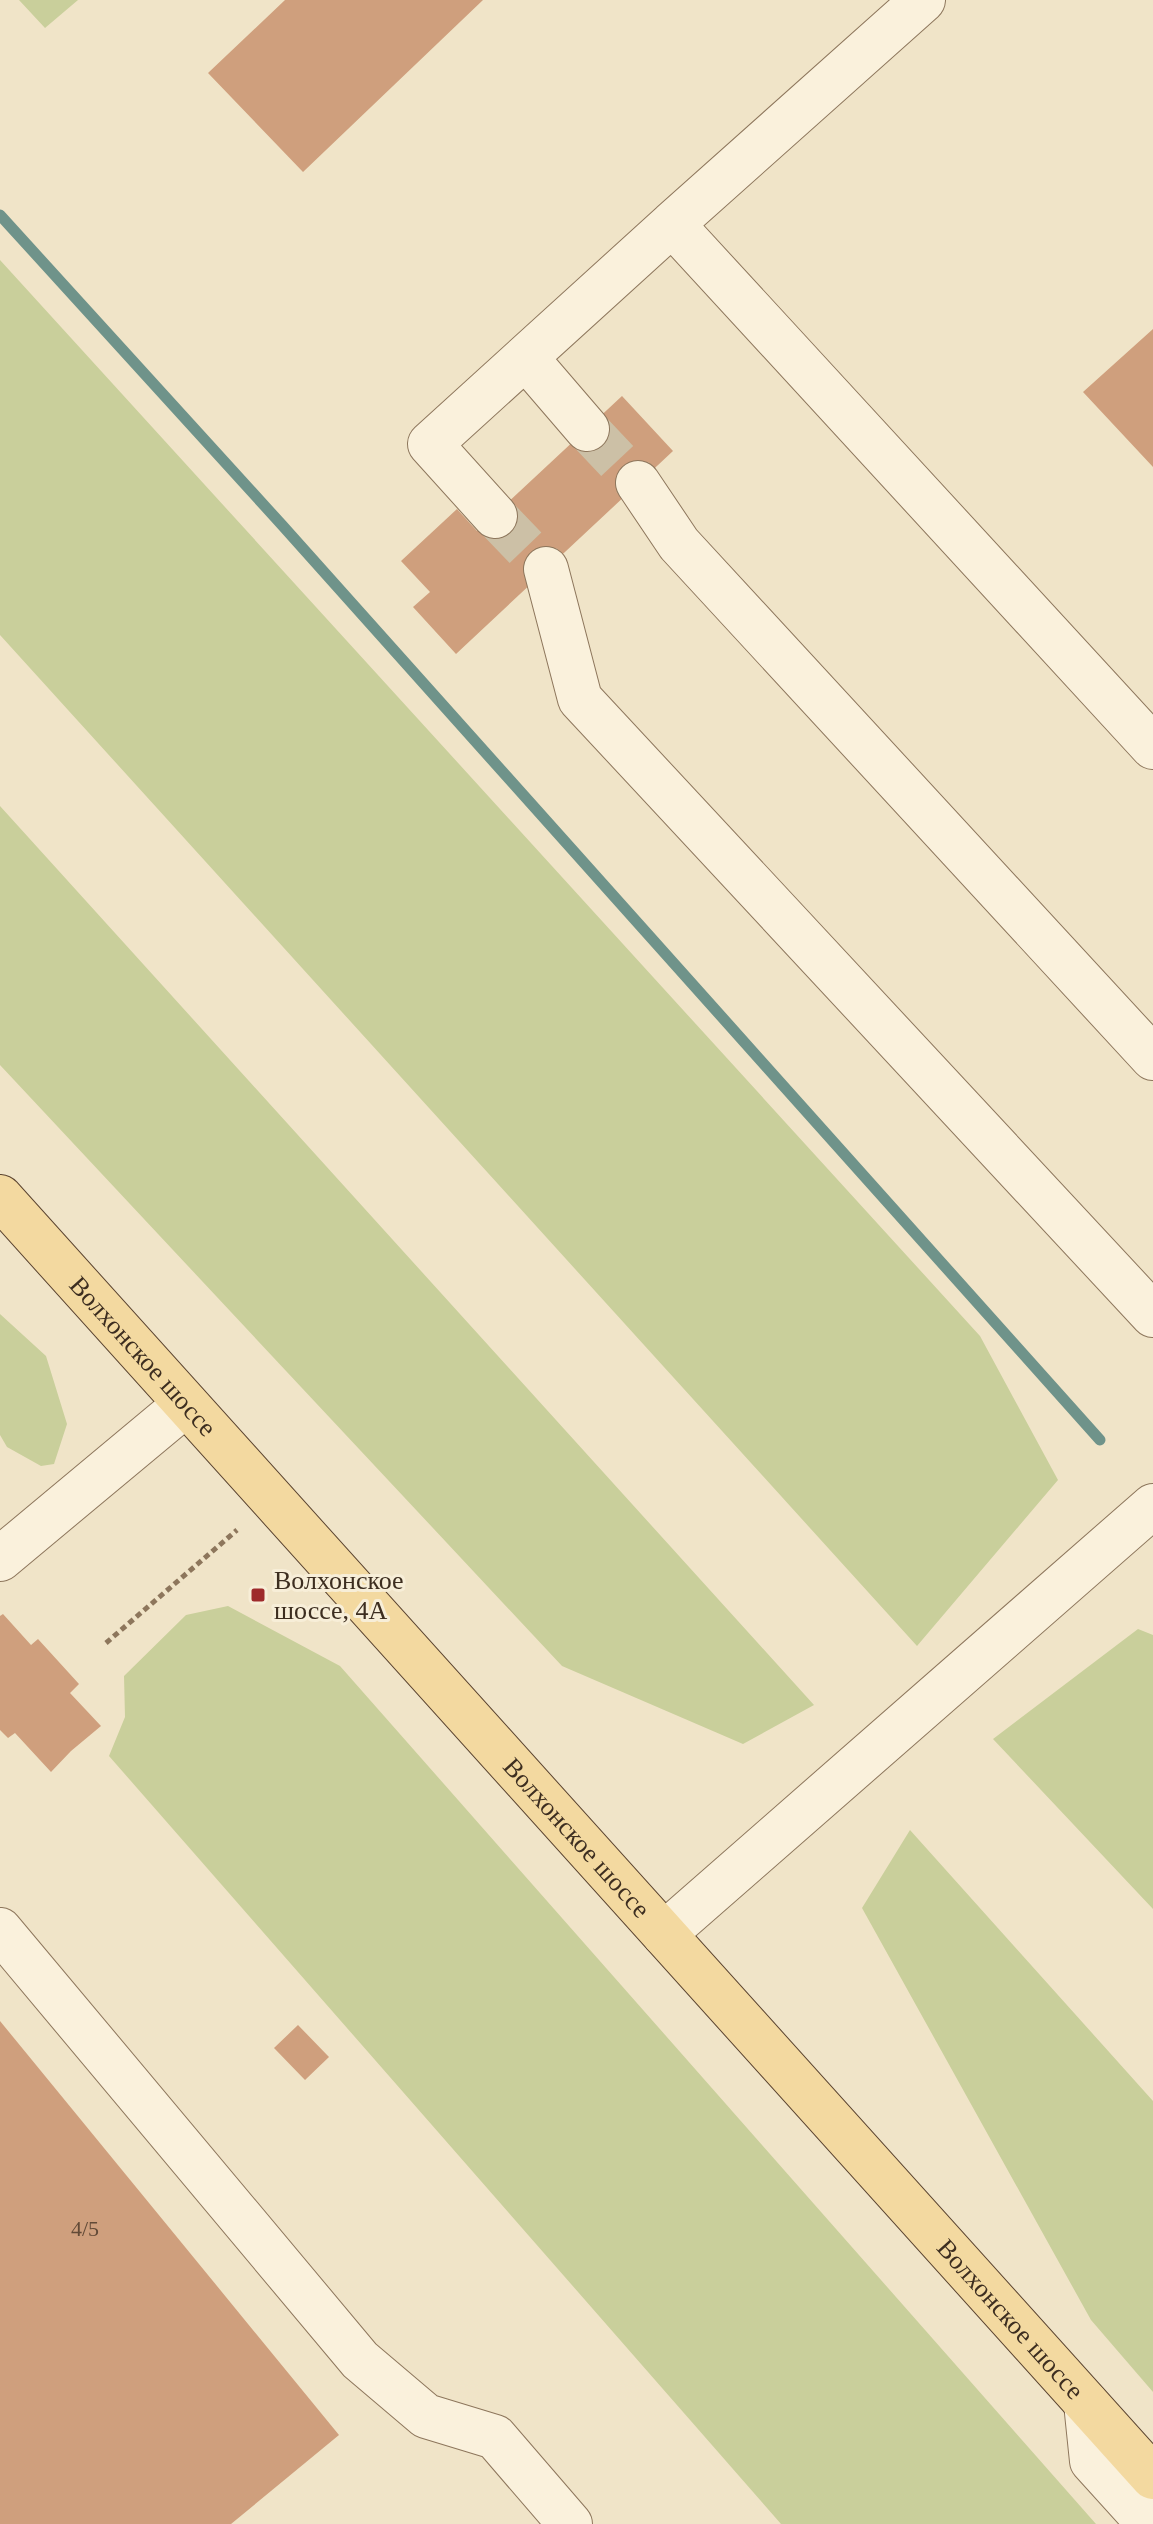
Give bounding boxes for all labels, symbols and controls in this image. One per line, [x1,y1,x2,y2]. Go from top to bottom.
street label: Волхонское шоссе [64,1270,223,1442]
place label: Волхонское шоссе, 4А [274,1566,404,1625]
marker: Волхонское шоссе, 4А [249,1586,267,1604]
street label: Волхонское шоссе [498,1752,656,1923]
house number: 4/5 [71,2216,99,2241]
street label: Волхонское шоссе [931,2233,1090,2405]

